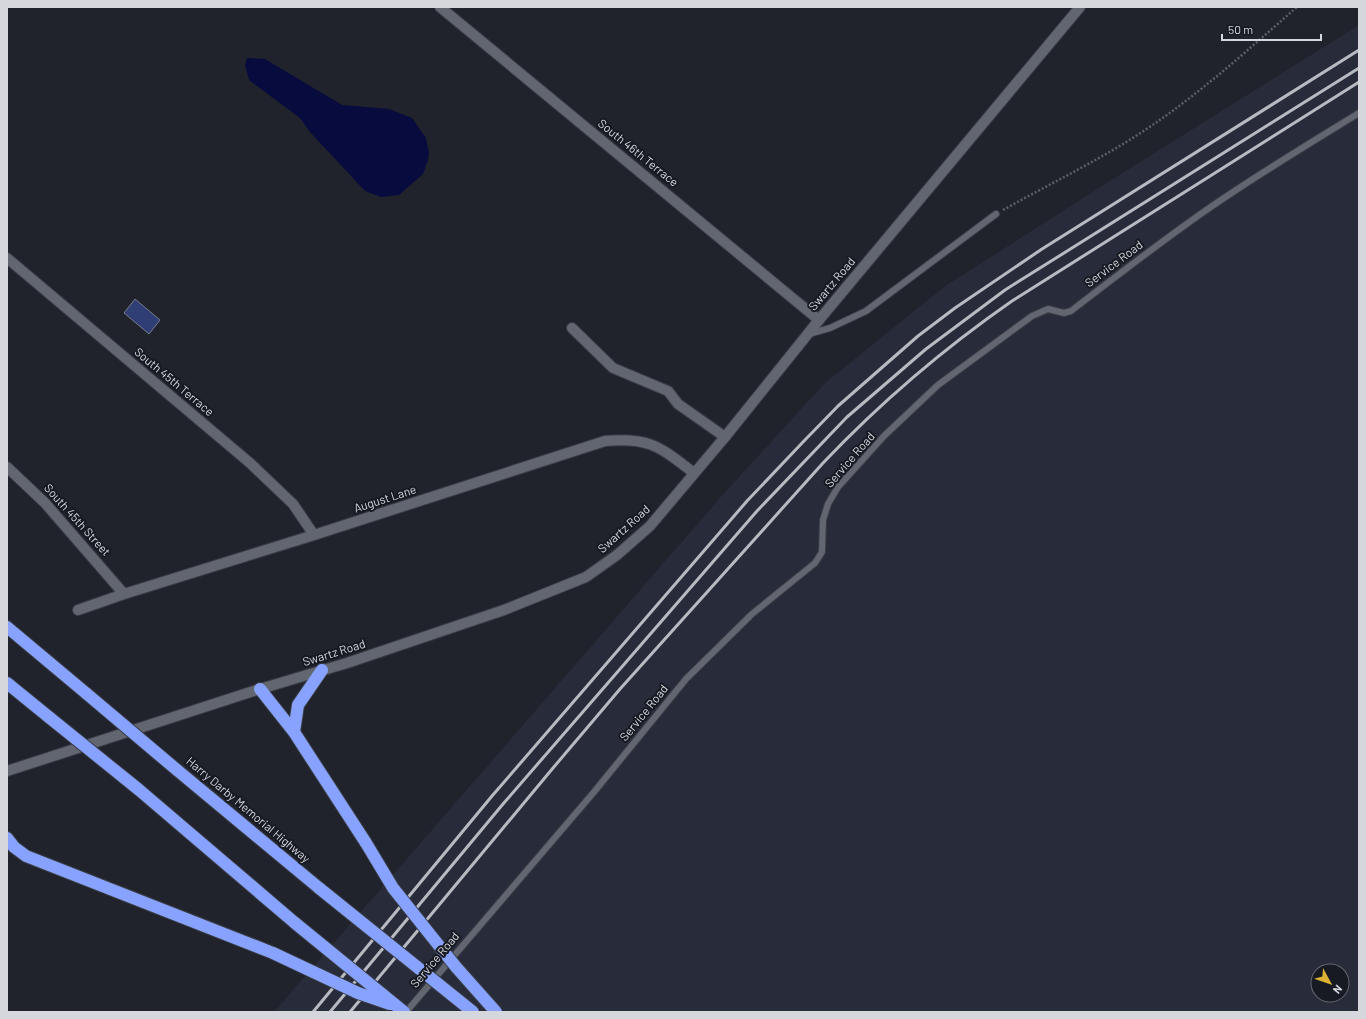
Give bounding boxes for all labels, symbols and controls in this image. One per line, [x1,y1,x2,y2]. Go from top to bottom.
scale bar [1222,16,1321,42]
text: 50 m [1228,22,1253,36]
street label: South 46th Terrace [596,116,682,189]
street label: Service Road [1082,237,1145,289]
street label: Swartz Road [805,254,857,313]
street label: South 45th Terrace [132,344,217,418]
street label: Service Road [822,429,877,490]
street label: South 45th Street [42,480,114,558]
street label: August Lane [352,481,418,515]
street label: Swartz Road [595,501,652,555]
street label: Swartz Road [301,636,367,668]
street label: Service Road [616,681,670,743]
street label: Harry Darby Memorial Highway [184,753,314,865]
street label: Service Road [407,929,462,990]
north arrow [1310,963,1350,1003]
text: N [1331,983,1345,997]

